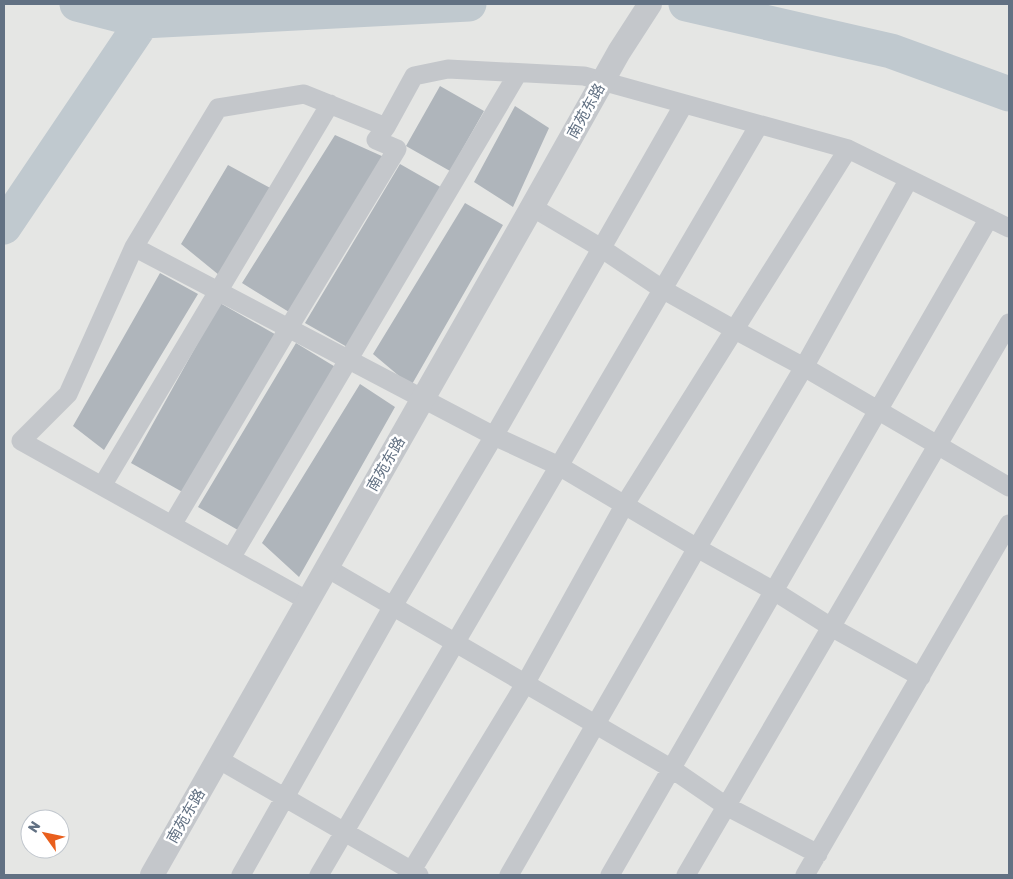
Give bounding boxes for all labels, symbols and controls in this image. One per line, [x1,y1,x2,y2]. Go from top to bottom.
street label: 南苑东路 [564,80,608,142]
street label: 南苑东路 [363,434,409,494]
street label: 南苑东路 [163,786,209,846]
north arrow [20,809,70,859]
text: N [25,818,44,836]

